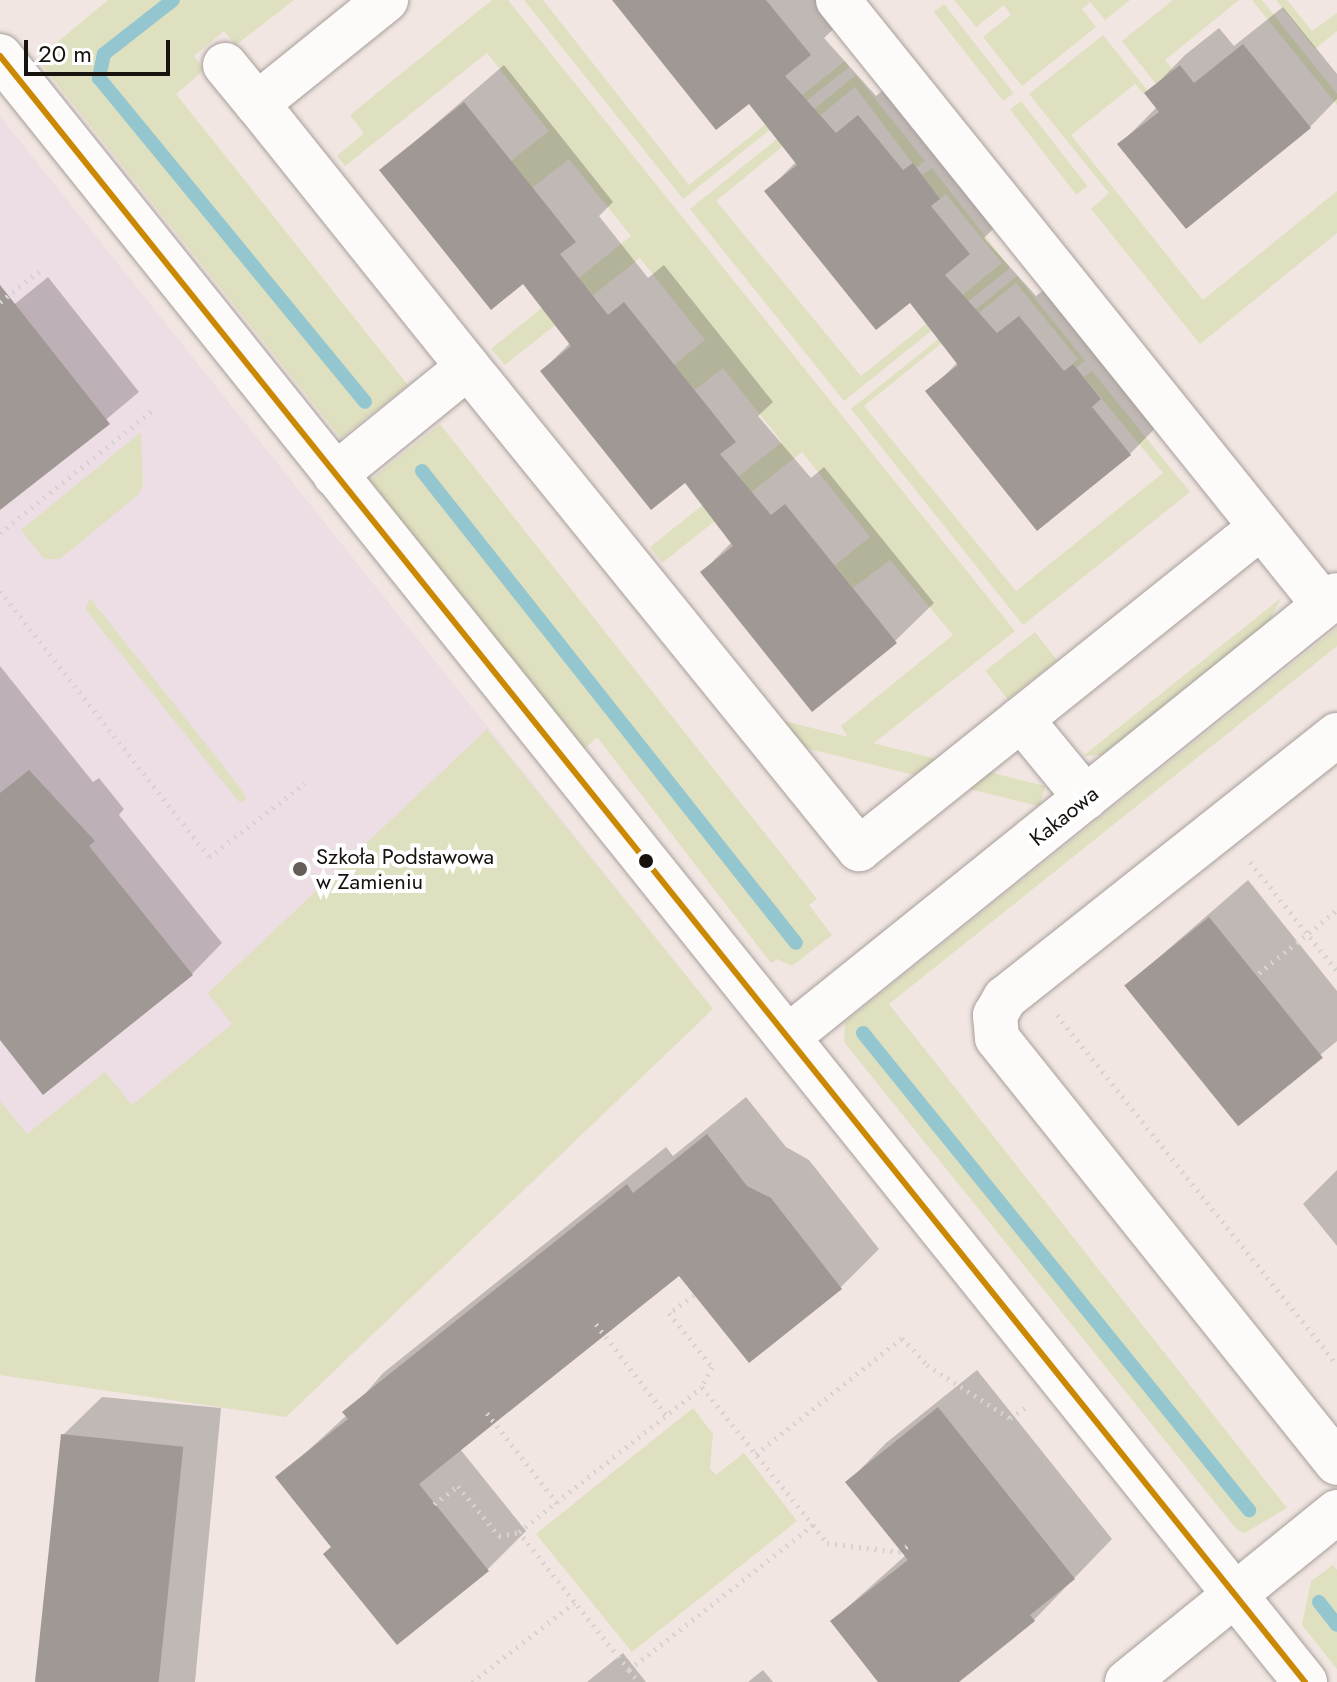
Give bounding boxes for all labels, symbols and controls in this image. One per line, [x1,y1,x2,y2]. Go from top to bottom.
scale bar [28,24,174,74]
text: 20 m [38,36,92,71]
street label: Kakaowa [1024,780,1104,852]
place label: Szkoła Podstawowa w Zamieniu [316,843,494,894]
unlabelled marker [638,853,654,869]
marker: Szkoła Podstawowa w Zamieniu [291,860,309,878]

